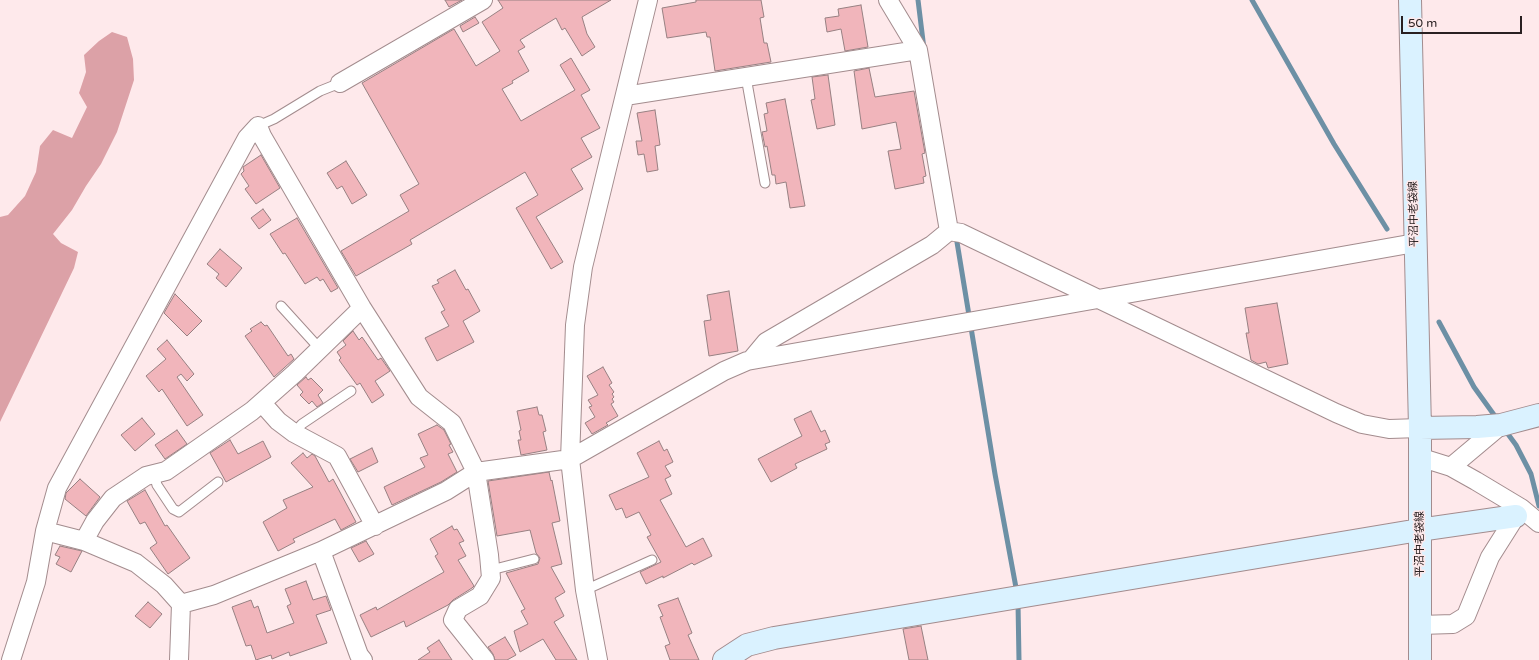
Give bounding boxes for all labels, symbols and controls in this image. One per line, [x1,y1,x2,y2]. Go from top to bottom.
scale bar [1403,8,1524,34]
text: 50 m [1408,16,1437,30]
street label: 平沼中老袋線 [1407,181,1421,247]
street label: 平沼中老袋線 [1413,511,1427,577]

